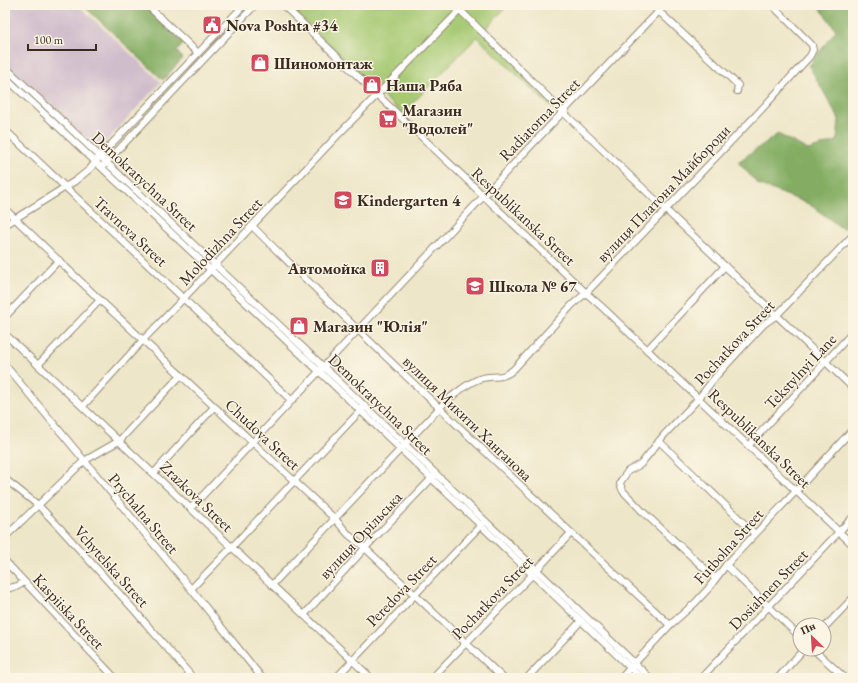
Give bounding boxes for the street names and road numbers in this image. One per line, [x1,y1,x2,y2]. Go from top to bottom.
street label: Radiatorna Street [494,73,584,165]
street label: вулиця Платона Майбороди [592,120,735,267]
street label: Demokratychna Street [87,127,202,236]
street label: Respublikanska Street [467,163,580,270]
street label: Travneva Street [89,192,172,271]
street label: Molodizhna Street [174,193,267,290]
street label: Pochatkova Street [690,295,779,389]
street label: Tekstylnyi Lane [760,329,841,414]
street label: Demokratychna Street [324,349,437,460]
street label: вулиця Микити Ханганова [398,351,537,486]
street label: Respublikanska Street [704,384,816,493]
street label: Chudova Street [221,394,305,475]
street label: Zrazkova Street [156,456,238,536]
street label: Prychalna Street [104,469,183,558]
street label: вулиця Орільська [314,487,407,584]
street label: Futbolna Street [689,504,768,589]
street label: Vchytelska Street [69,521,154,612]
street label: Dosiahnen Street [724,544,812,634]
street label: Peredova Street [362,550,441,631]
street label: Pochatkova Street [447,551,538,644]
street label: Kaspiiska Street [28,569,109,654]

